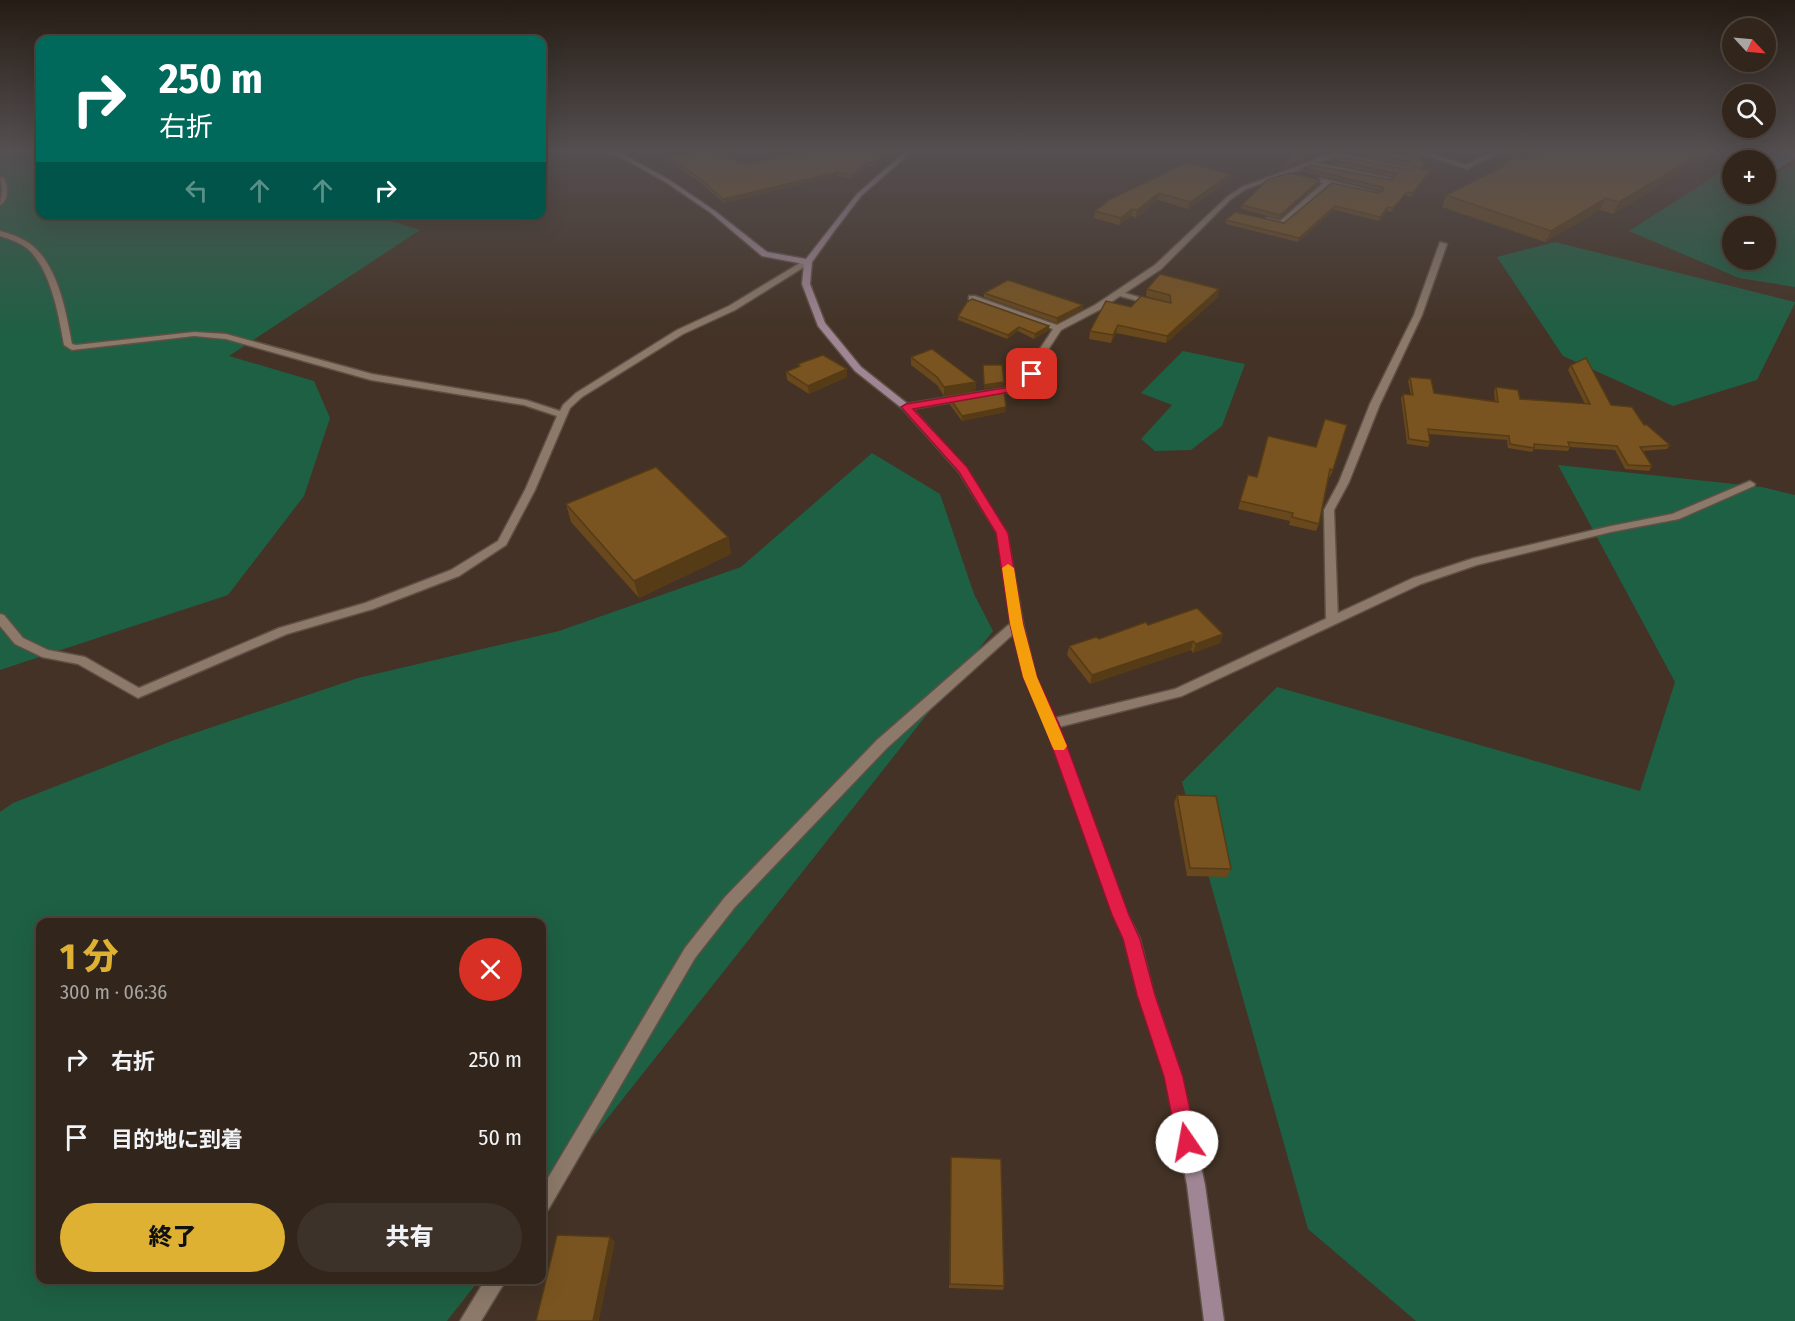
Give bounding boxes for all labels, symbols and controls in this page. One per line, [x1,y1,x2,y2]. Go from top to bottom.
north arrow [1722,18,1776,72]
map controls [1722,18,1776,270]
text: 250 m [159,54,263,104]
icon: right [60,60,138,138]
button: search [1722,84,1776,138]
text: 右折 [159,111,213,143]
button: + [1722,150,1776,204]
icon: left [180,174,213,207]
icon: ahead [243,174,276,207]
icon: ahead [306,174,339,207]
icon: right [369,174,402,207]
button: − [1722,216,1776,270]
pin [1006,348,1057,399]
icon: arrive [1015,357,1048,390]
text: 1 分 [60,935,119,979]
button: close [459,938,522,1001]
text: 300 m · 06:36 [60,980,167,1004]
icon: right [60,1043,93,1076]
text: 250 m [469,1046,522,1073]
text: 右折 [111,1048,155,1075]
position arrow [1155,1110,1219,1174]
icon: arrive [60,1121,93,1154]
text: 50 m [478,1124,522,1151]
text: 目的地に到着 [111,1126,243,1153]
button: 終了 [60,1203,285,1272]
button: 共有 [297,1203,522,1272]

